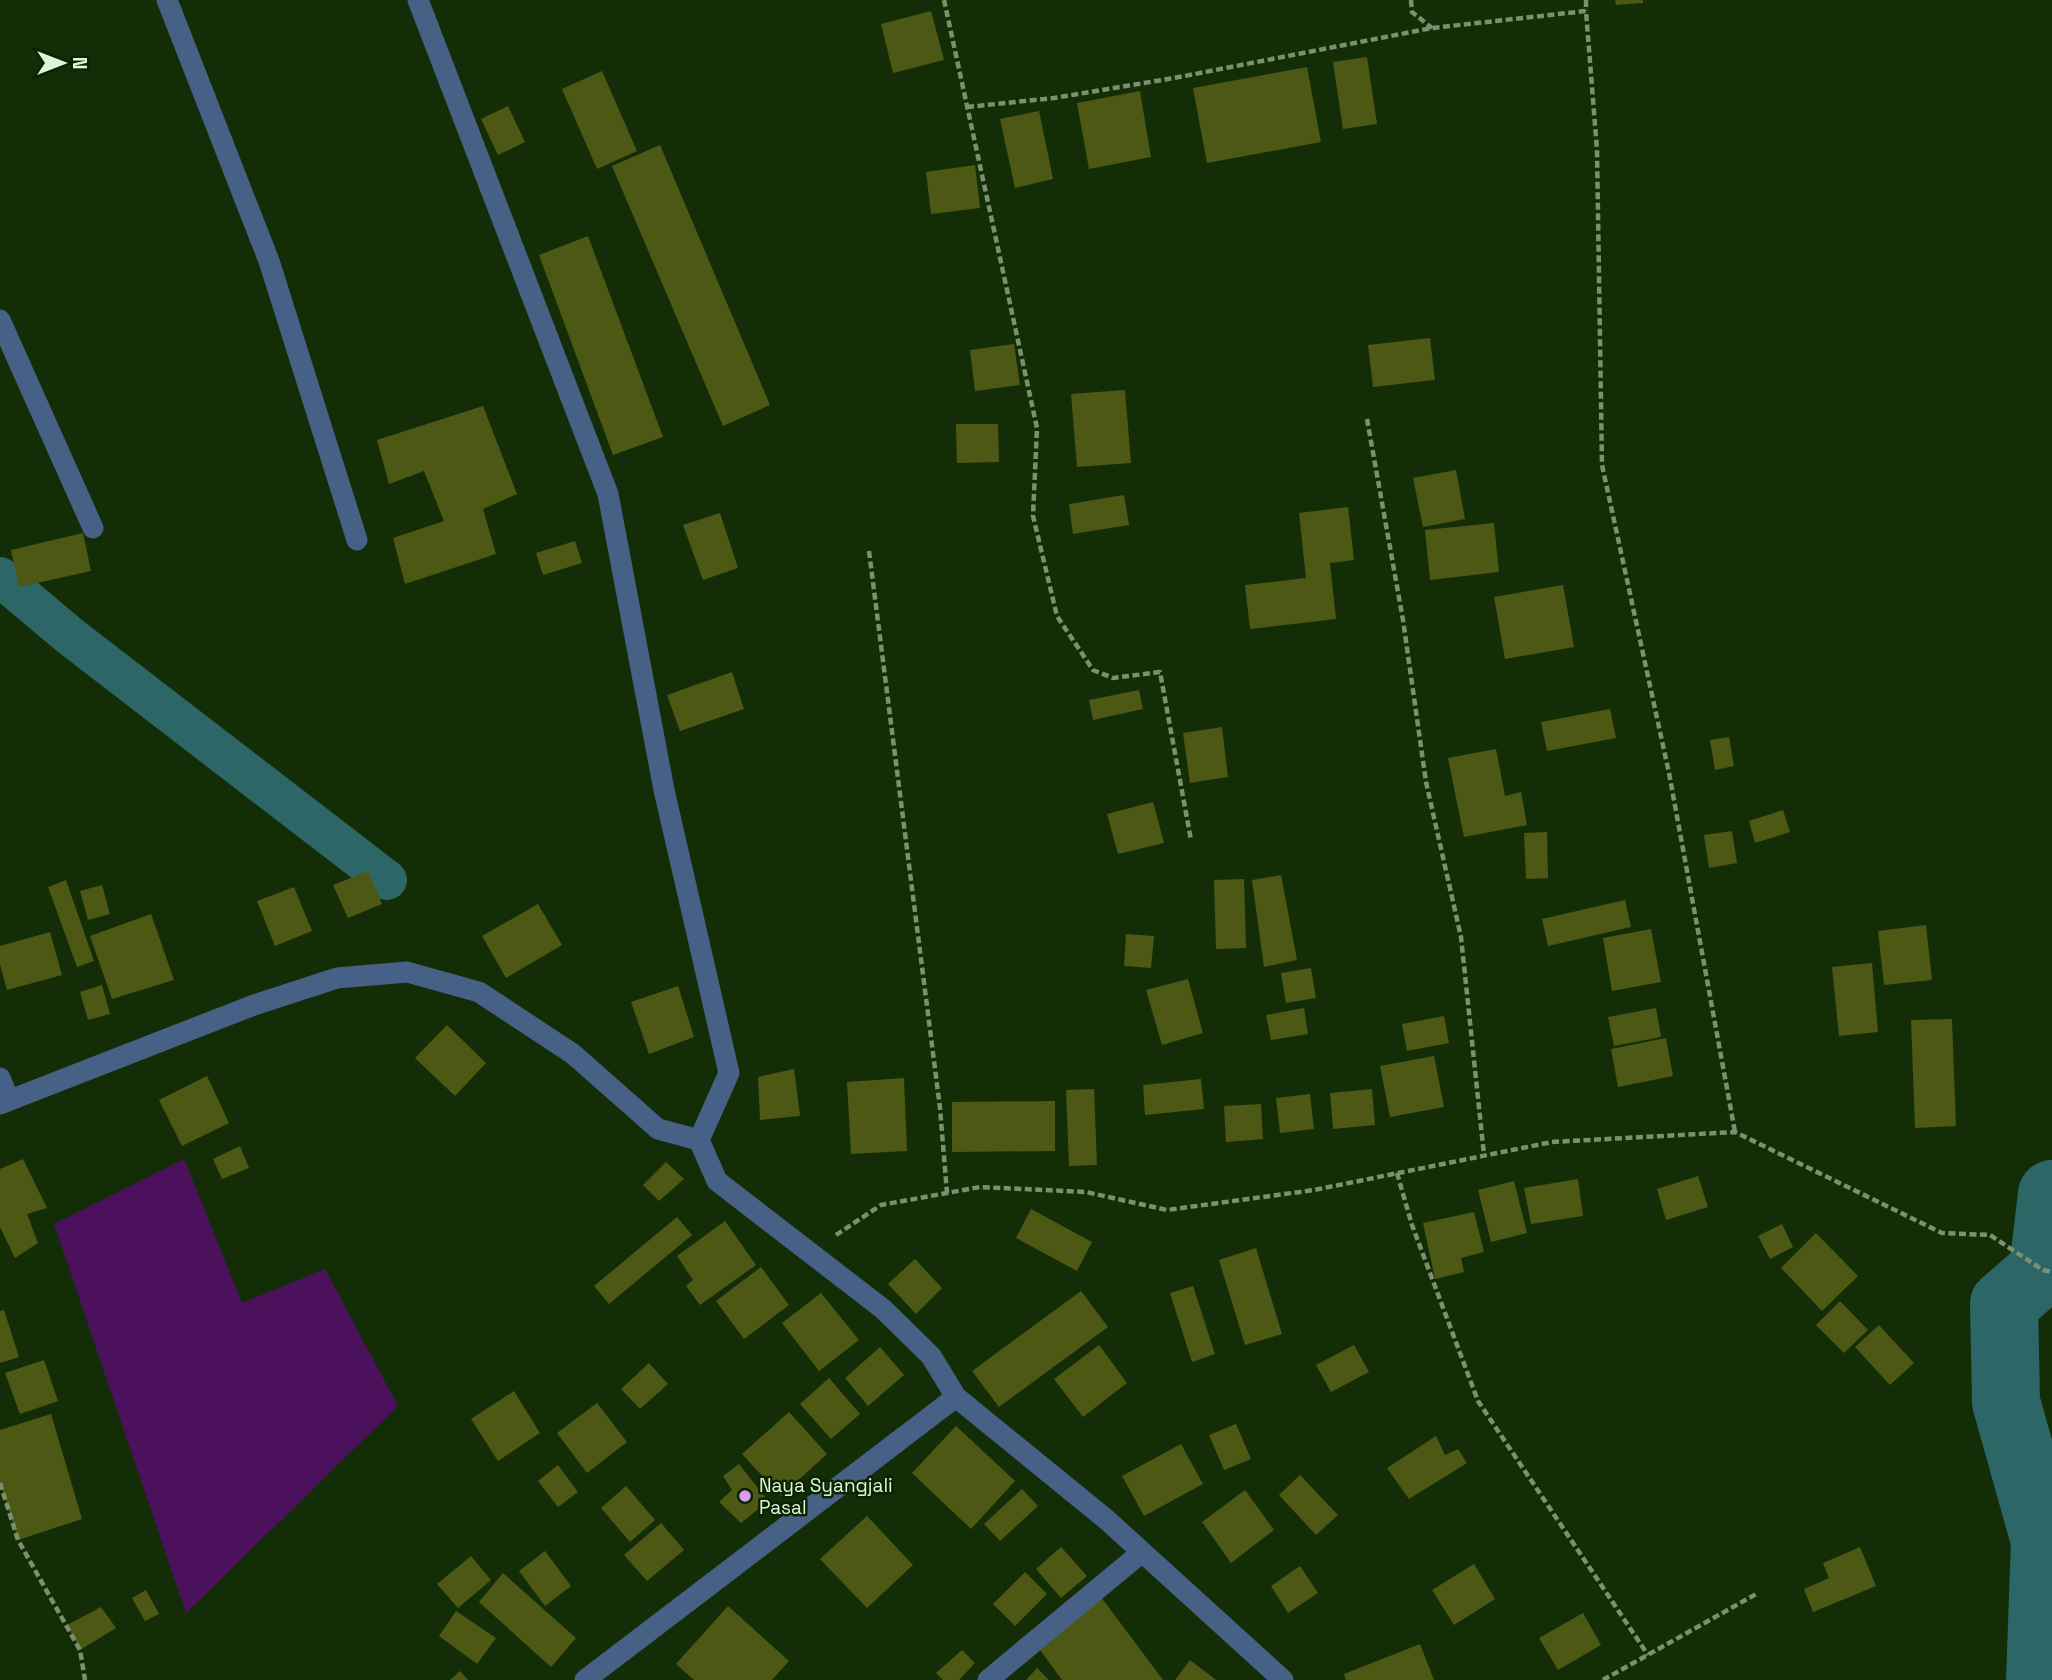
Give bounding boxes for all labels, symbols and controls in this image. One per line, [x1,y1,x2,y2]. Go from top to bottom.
north arrow [28,28,98,98]
text: N [67,57,92,69]
place label: Naya Syangjali Pasal [759,1473,893,1520]
marker: Naya Syangjali Pasal [737,1488,753,1504]

